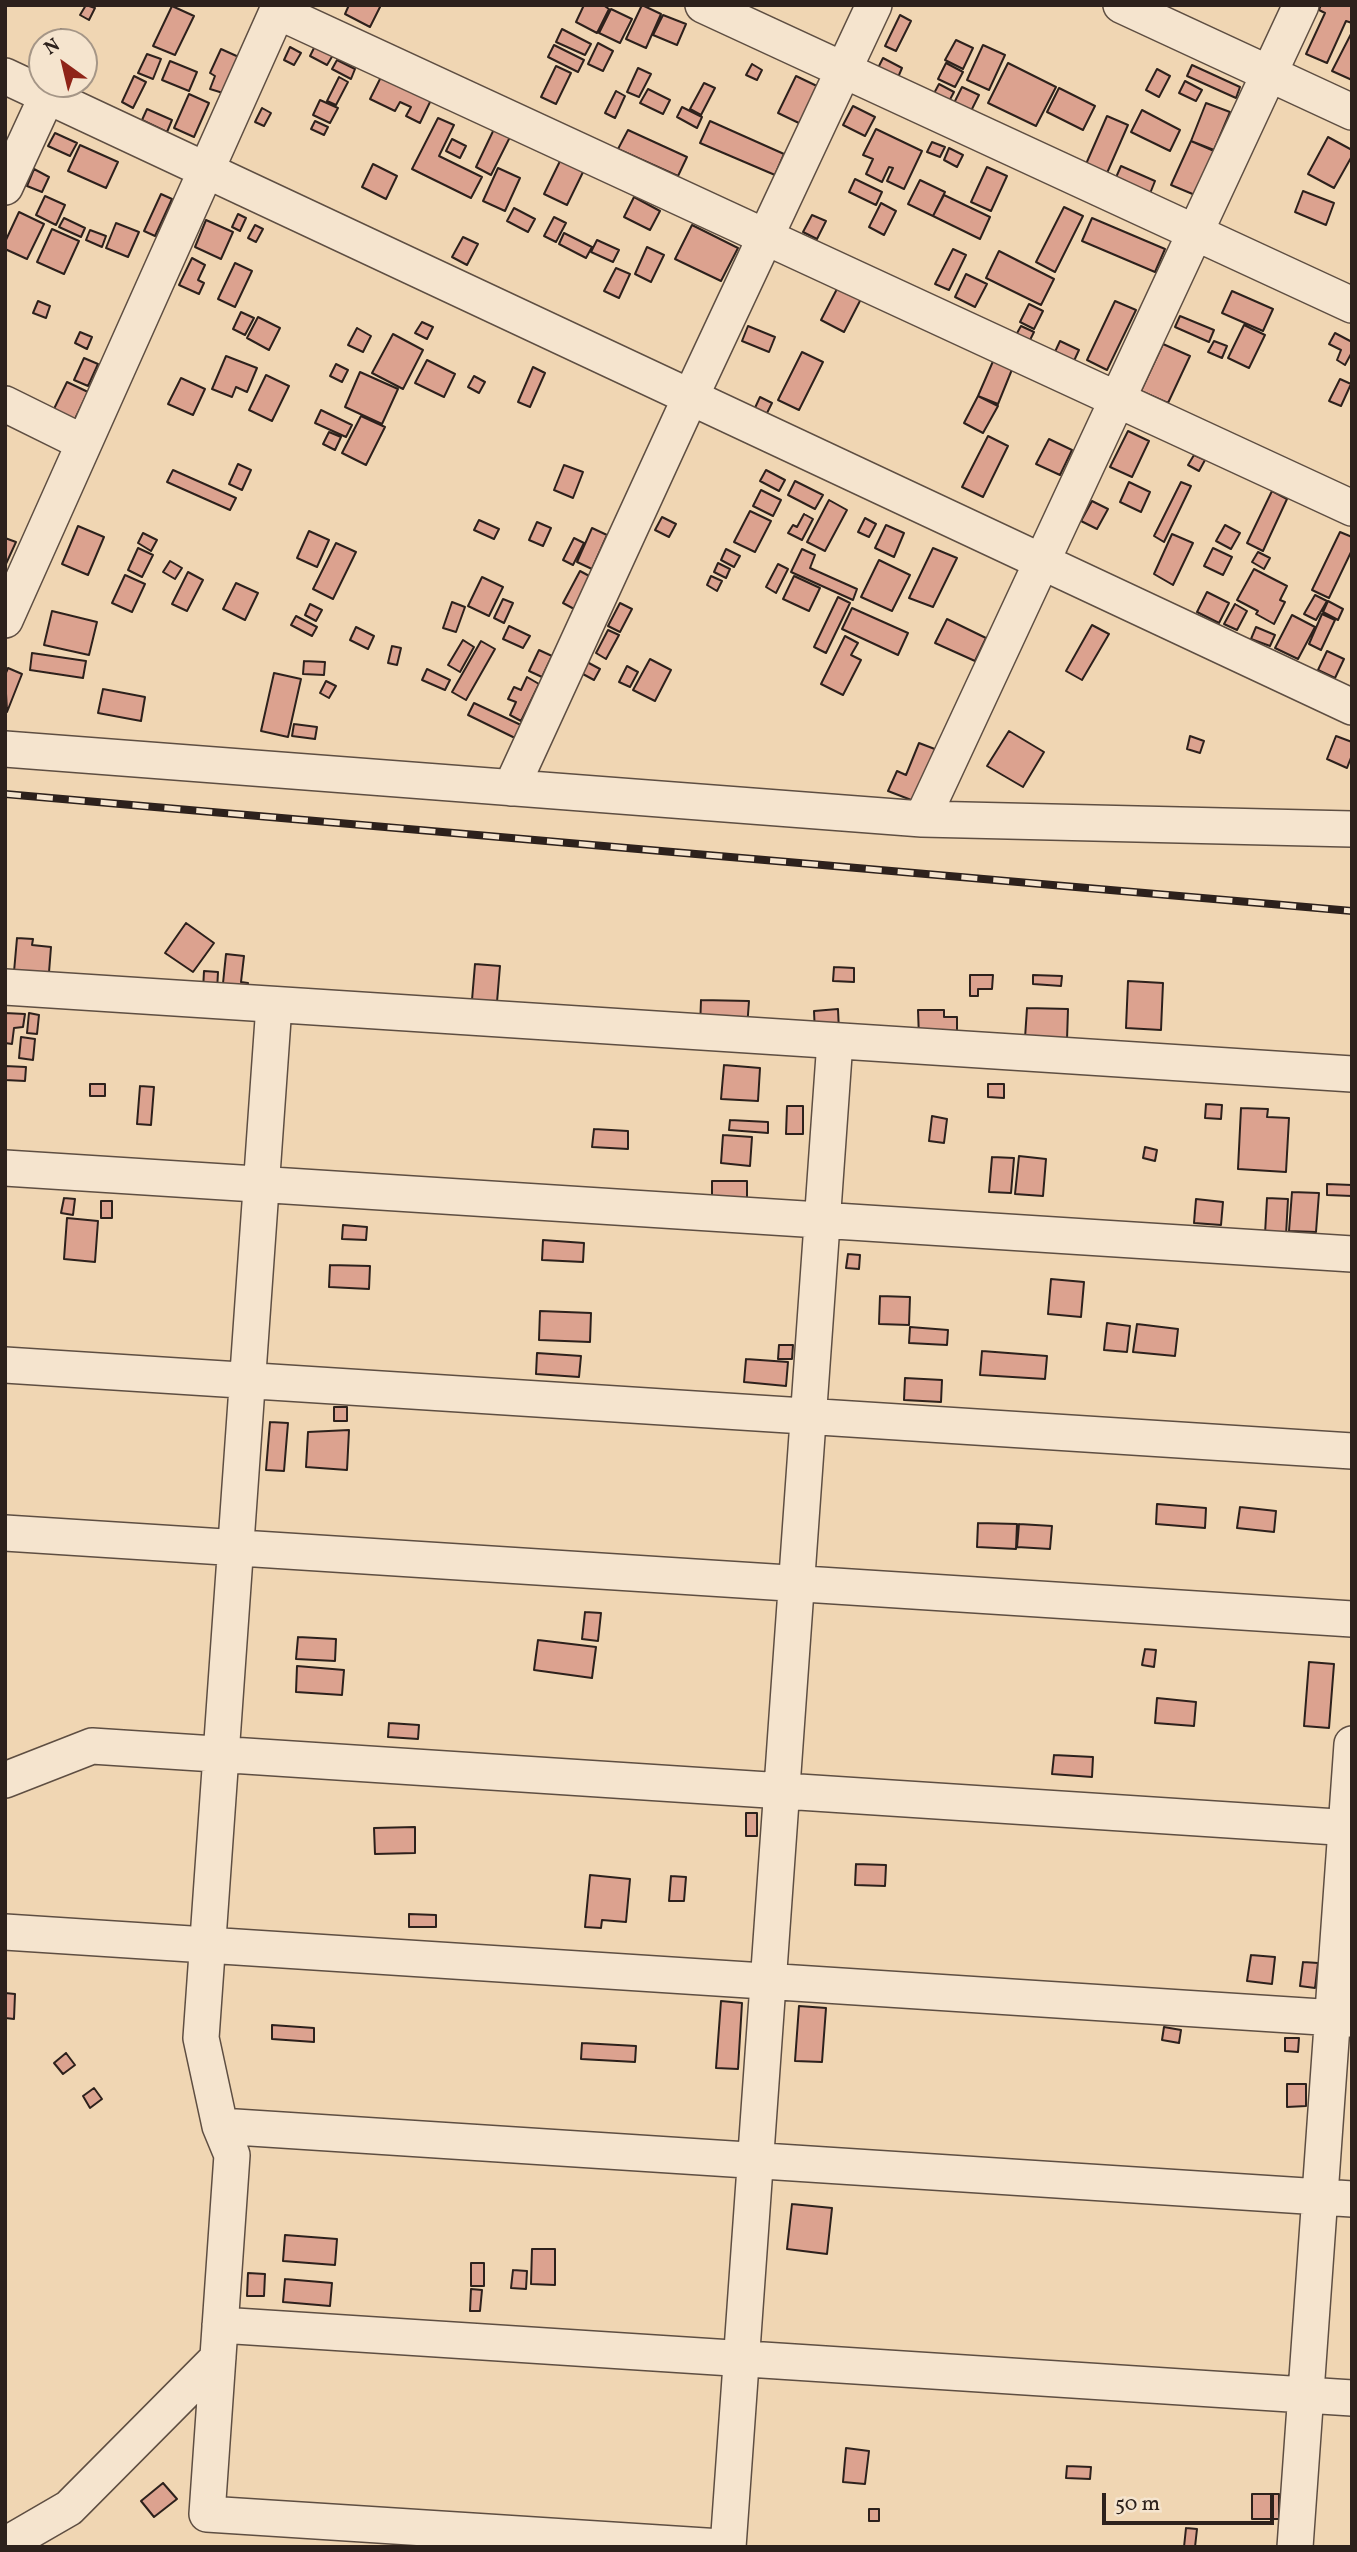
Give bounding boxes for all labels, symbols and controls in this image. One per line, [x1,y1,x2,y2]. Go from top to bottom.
north arrow [28,28,98,98]
text: N [39,33,65,62]
scale bar [1105,2478,1276,2522]
text: 50 m [1115,2490,1160,2519]

